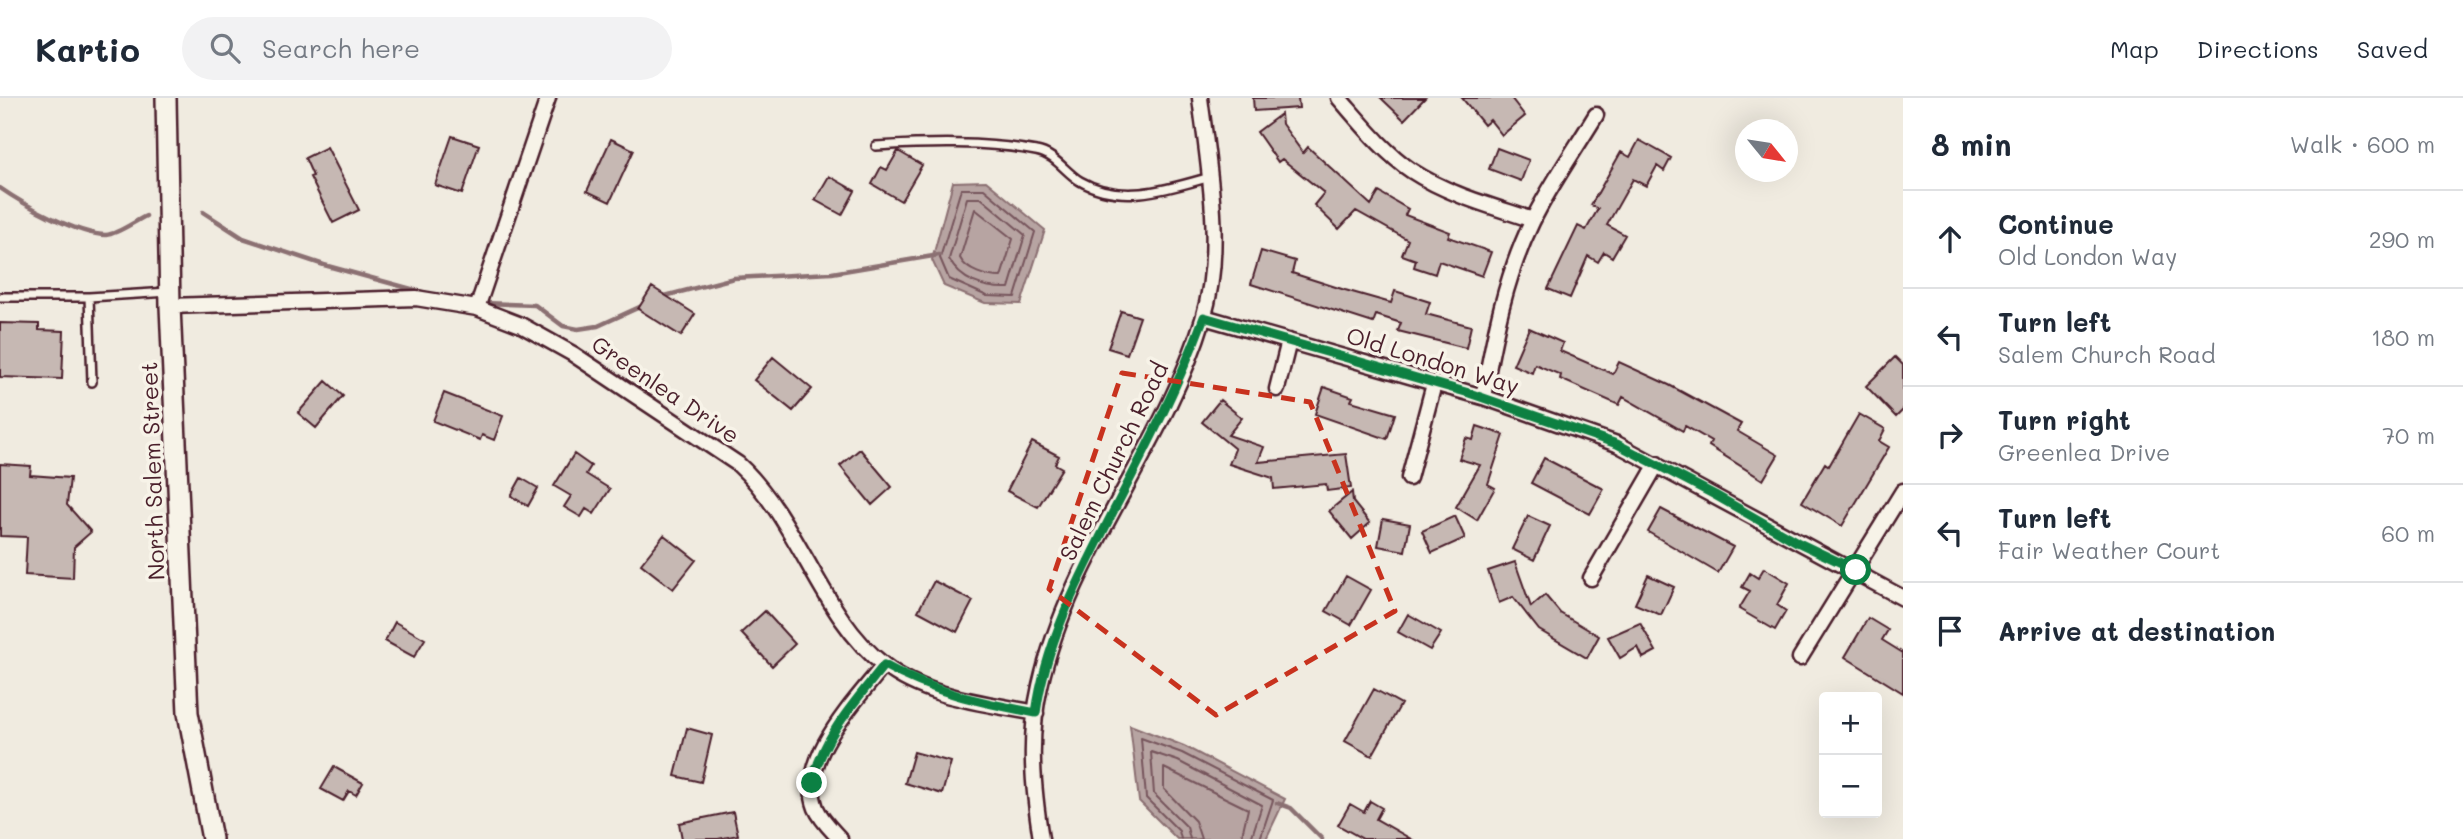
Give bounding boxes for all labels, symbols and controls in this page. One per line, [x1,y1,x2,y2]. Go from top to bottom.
search box [182,17,672,80]
text: Kartio [35,27,140,70]
icon: search [206,29,244,67]
text: Search here [262,31,420,65]
text: Map [2110,33,2159,64]
text: Directions [2197,33,2319,64]
text: Saved [2357,33,2428,64]
north arrow [1735,119,1798,182]
text: 8 min [1931,124,2012,164]
text: Walk · 600 m [2290,129,2435,159]
text: Continue [1998,207,2114,241]
icon: ahead [1931,220,1969,258]
text: 290 m [2369,224,2435,254]
text: Old London Way [1998,241,2177,271]
text: Turn left [1998,305,2111,339]
icon: left [1931,318,1969,356]
street label: Old London Way [1343,319,1523,401]
text: 180 m [2371,322,2435,352]
street label: Greenlea Drive [586,328,746,450]
text: Salem Church Road [1998,339,2216,369]
street label: Salem Church Road [1052,357,1174,565]
street label: North Salem Street [133,361,171,581]
text: Turn right [1998,403,2131,437]
icon: right [1931,416,1969,454]
text: 70 m [2382,420,2435,450]
text: Greenlea Drive [1998,437,2170,467]
text: Turn left [1998,501,2111,535]
icon: left [1931,514,1969,552]
text: 60 m [2381,518,2435,548]
text: Fair Weather Court [1998,535,2220,565]
route start [1840,554,1871,585]
icon: arrive [1931,612,1969,650]
text: Arrive at destination [1998,614,2275,648]
map controls [1819,692,1882,818]
button: + [1819,692,1882,755]
button: − [1819,755,1882,818]
route end [796,767,827,798]

